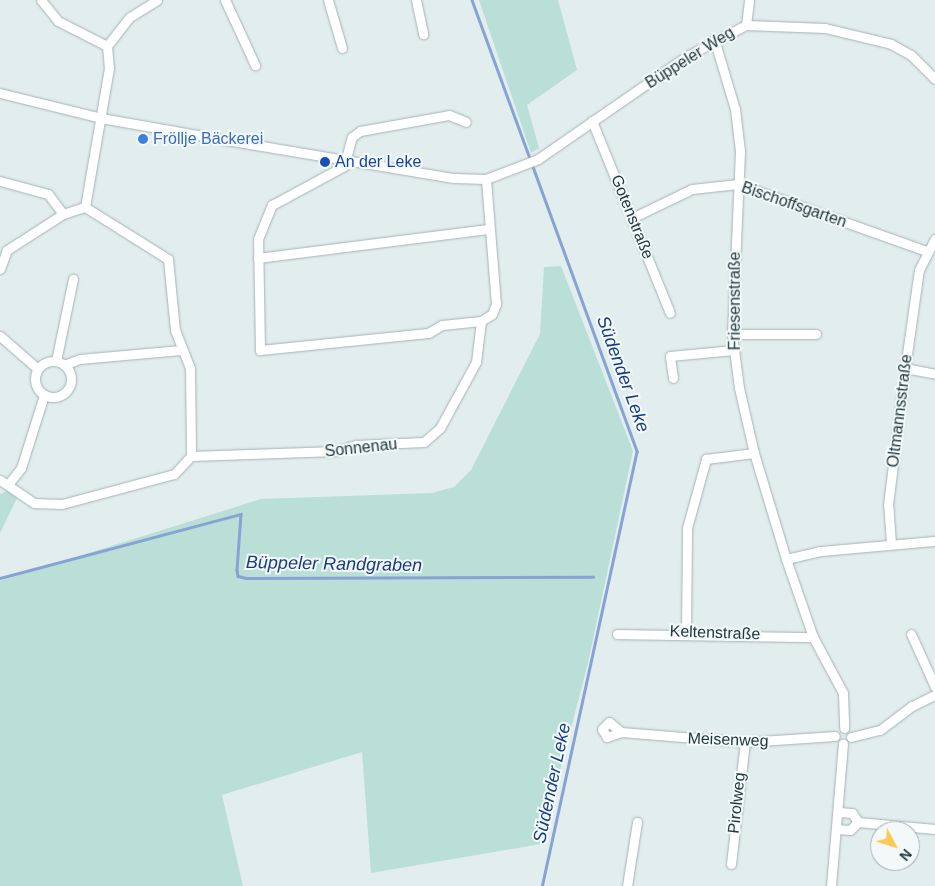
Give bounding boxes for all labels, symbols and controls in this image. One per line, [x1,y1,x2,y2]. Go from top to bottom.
street label: Büppeler Weg [642,23,738,93]
place label: Fröllje Bäckerei [153,129,263,149]
marker: Fröllje Bäckerei [137,133,149,145]
place label: An der Leke [335,152,421,172]
marker: An der Leke [319,156,331,168]
street label: Gotenstraße [606,172,658,262]
street label: Bischoffsgarten [739,178,849,232]
street label: Friesenstraße [725,252,745,350]
water label: Südender Leke [592,313,654,435]
street label: Oltmannsstraße [884,353,916,469]
street label: Sonnenau [324,435,398,461]
water label: Büppeler Randgraben [246,552,422,576]
street label: Keltenstraße [669,622,761,644]
water label: Südender Leke [529,721,575,845]
street label: Meisenweg [687,729,769,751]
street label: Pirolweg [724,771,750,835]
north arrow [870,821,920,871]
text: N [896,846,915,864]

